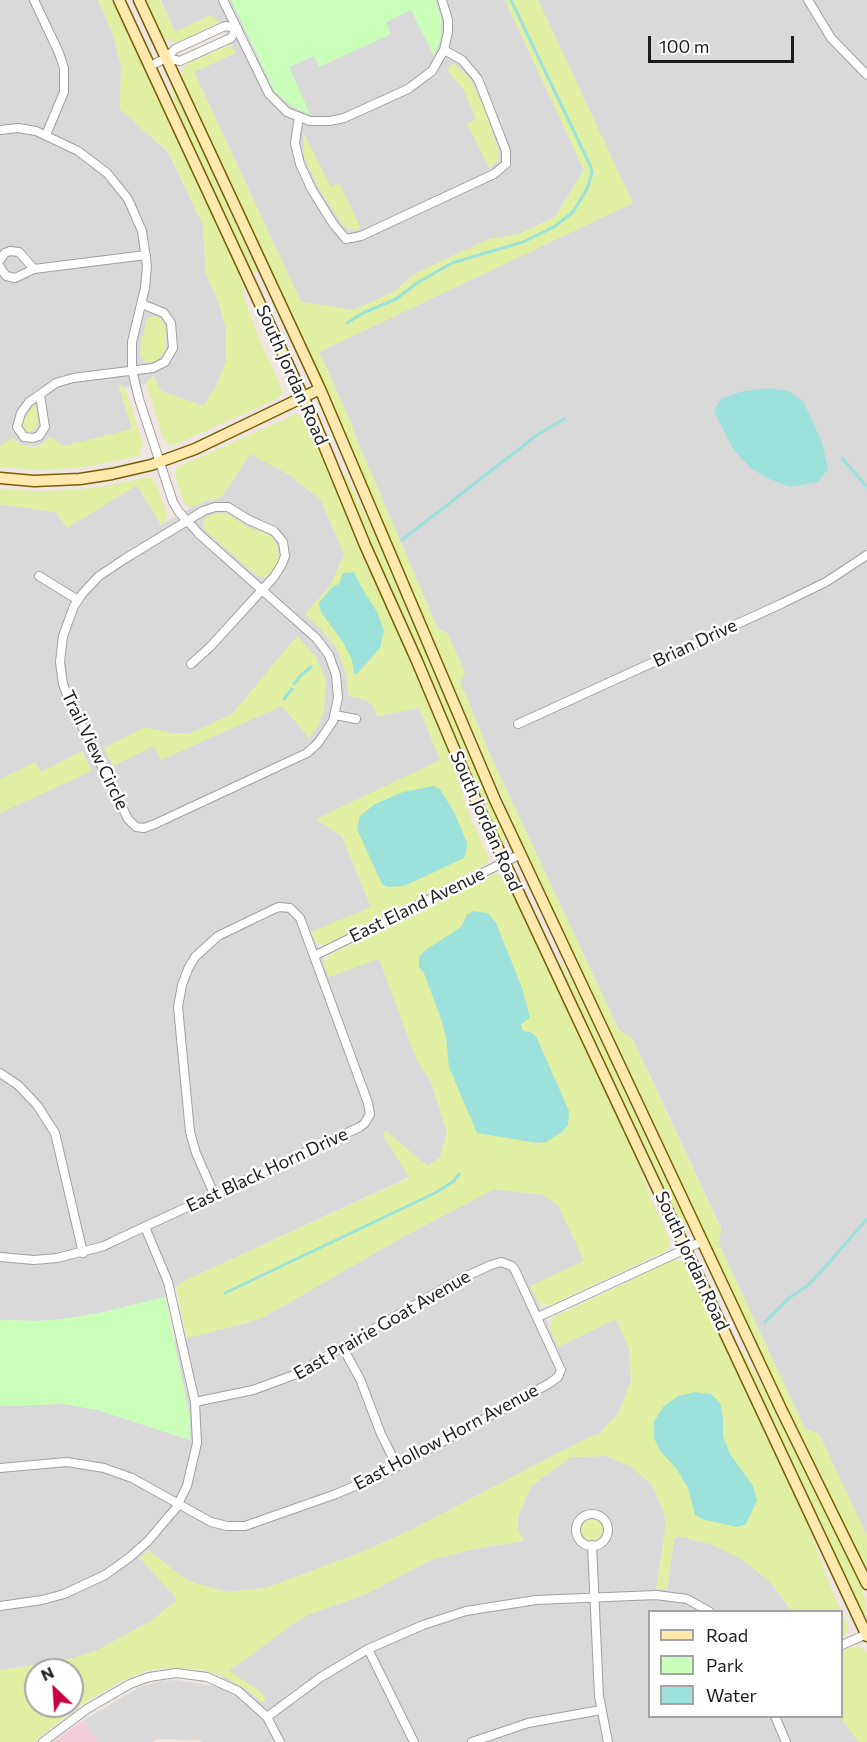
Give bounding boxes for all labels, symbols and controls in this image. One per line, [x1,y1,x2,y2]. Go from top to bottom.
scale bar [651,24,796,62]
text: 100 m [659,35,709,57]
street label: South Jordan Road [251,302,333,448]
street label: Brian Drive [650,614,740,672]
street label: Trail View Circle [57,687,133,813]
street label: South Jordan Road [445,748,527,894]
street label: East Eland Avenue [346,863,488,947]
street label: East Black Horn Drive [183,1123,351,1217]
street label: South Jordan Road [650,1188,734,1334]
street label: East Prairie Goat Avenue [290,1266,474,1384]
street label: East Hollow Horn Avenue [350,1379,542,1495]
legend [648,1610,843,1718]
text: Road [706,1624,748,1646]
text: Park [706,1654,744,1676]
north arrow [24,1658,84,1718]
text: N [38,1662,56,1684]
text: Water [706,1684,757,1706]

